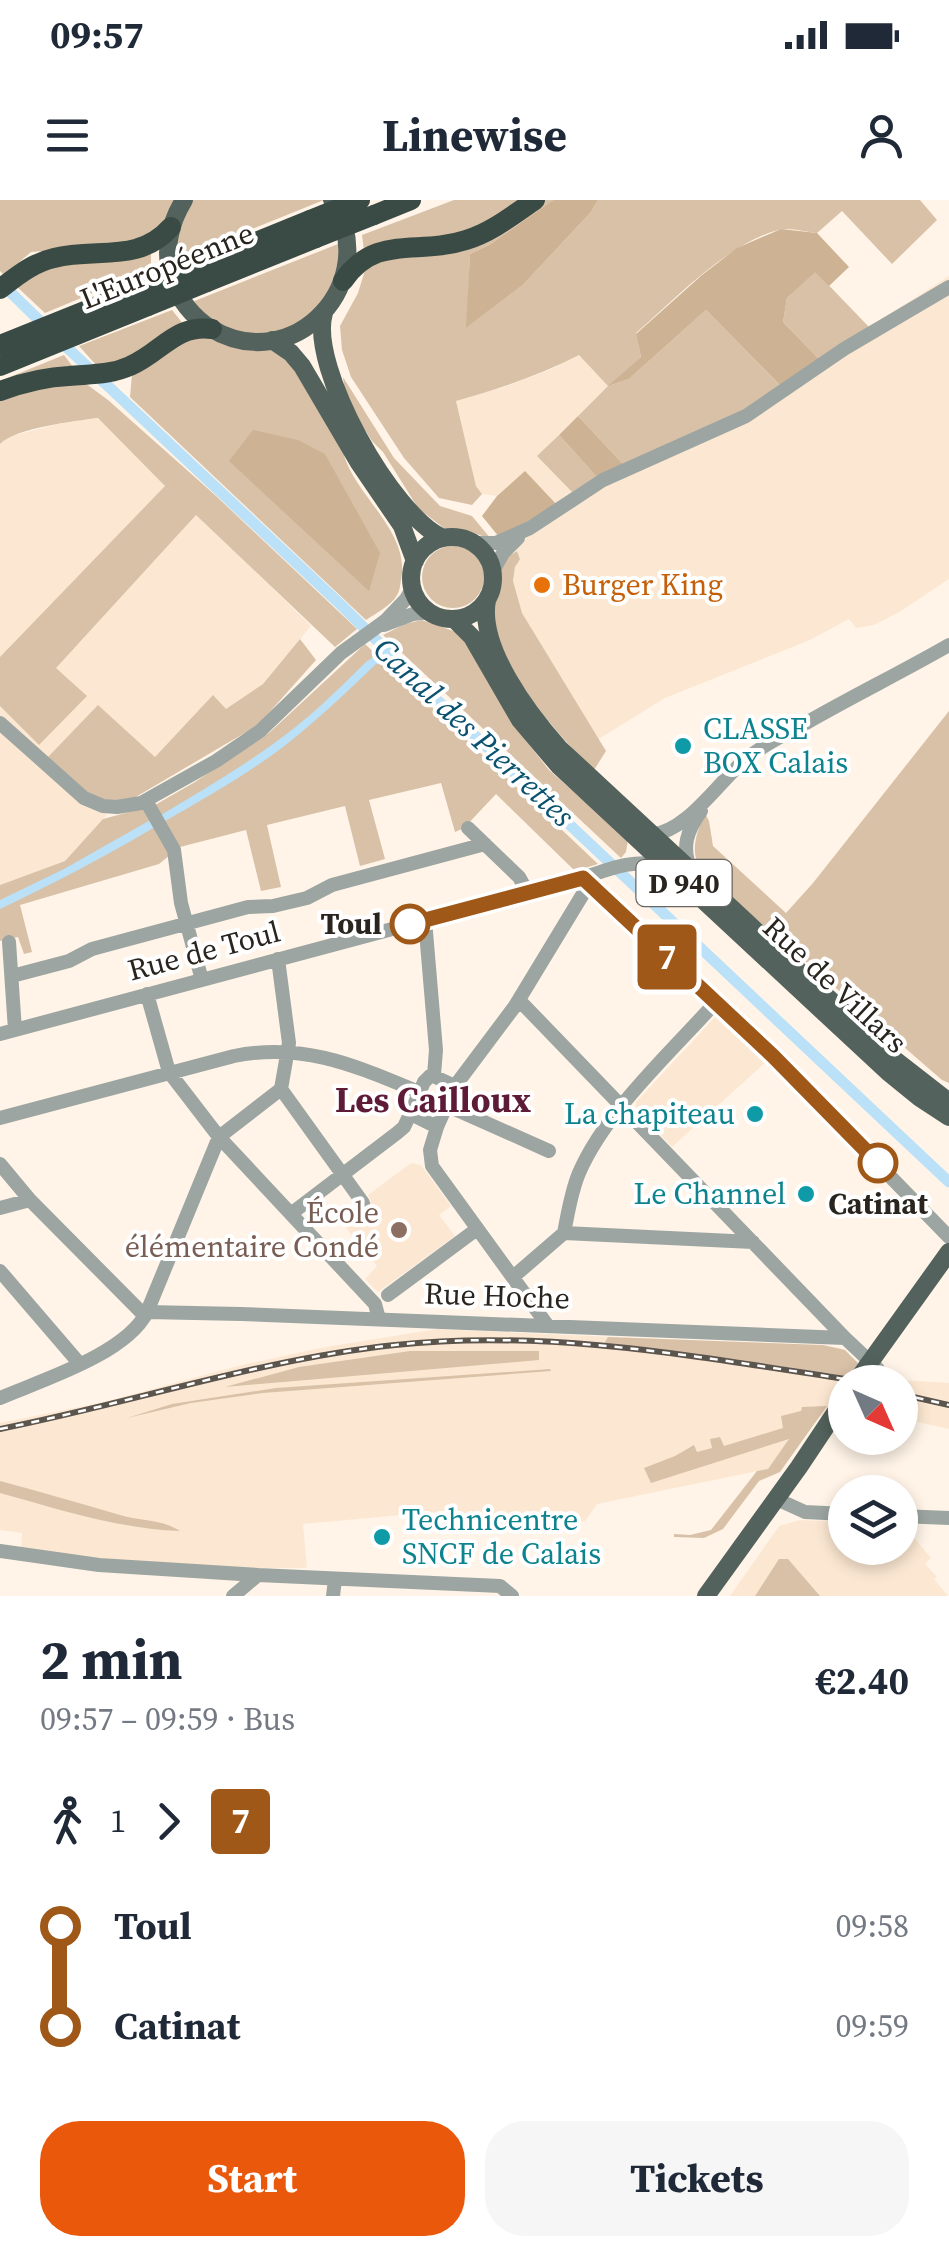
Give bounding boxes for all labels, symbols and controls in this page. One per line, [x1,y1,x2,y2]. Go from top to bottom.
text: 09:57 [50,9,144,61]
text: Linewise [382,104,567,166]
icon: menu [40,108,95,163]
icon: person [854,108,909,163]
street label: L'Européenne [74,212,260,319]
place label: Burger King [562,564,723,605]
marker: Burger King [531,574,553,596]
water label: Canal des Pierrettes [364,627,584,837]
place label: CLASSE BOX Calais [703,708,848,783]
marker: CLASSE BOX Calais [672,735,694,757]
road number: D 940 [636,860,732,906]
place label: Toul [321,903,382,944]
marker: Toul [391,905,429,943]
street label: Rue de Villars [754,907,916,1062]
street label: Rue de Toul [123,911,285,991]
line badge: 7 [634,924,700,990]
text: 7 [658,933,676,981]
district label: Les Cailloux [335,1076,531,1124]
place label: La chapiteau [564,1093,735,1134]
marker: La chapiteau [744,1103,766,1125]
marker: Catinat [859,1144,897,1182]
place label: Le Channel [633,1173,786,1214]
marker: Le Channel [795,1183,817,1205]
place label: Catinat [828,1183,928,1224]
place label: École élémentaire Condé [125,1192,379,1267]
marker: École élémentaire Condé [388,1219,410,1241]
street label: Rue Hoche [423,1272,571,1319]
north arrow [828,1365,918,1455]
map controls [828,1365,918,1565]
button: layers [828,1475,918,1565]
place label: Technicentre SNCF de Calais [402,1499,601,1574]
marker: Technicentre SNCF de Calais [371,1526,393,1548]
text: 2 min [40,1622,183,1697]
text: €2.40 [815,1655,909,1707]
text: 09:57 – 09:59 · Bus [40,1697,295,1741]
icon: walk [40,1794,95,1849]
icon: forward [141,1794,196,1849]
text: 7 [231,1797,250,1845]
text: 1 [110,1799,126,1843]
text: Toul [114,1900,192,1952]
text: 09:58 [835,1904,909,1948]
text: Catinat [114,2000,240,2052]
text: 09:59 [835,2004,909,2048]
button: Start [40,2121,465,2236]
button: Tickets [485,2121,909,2236]

